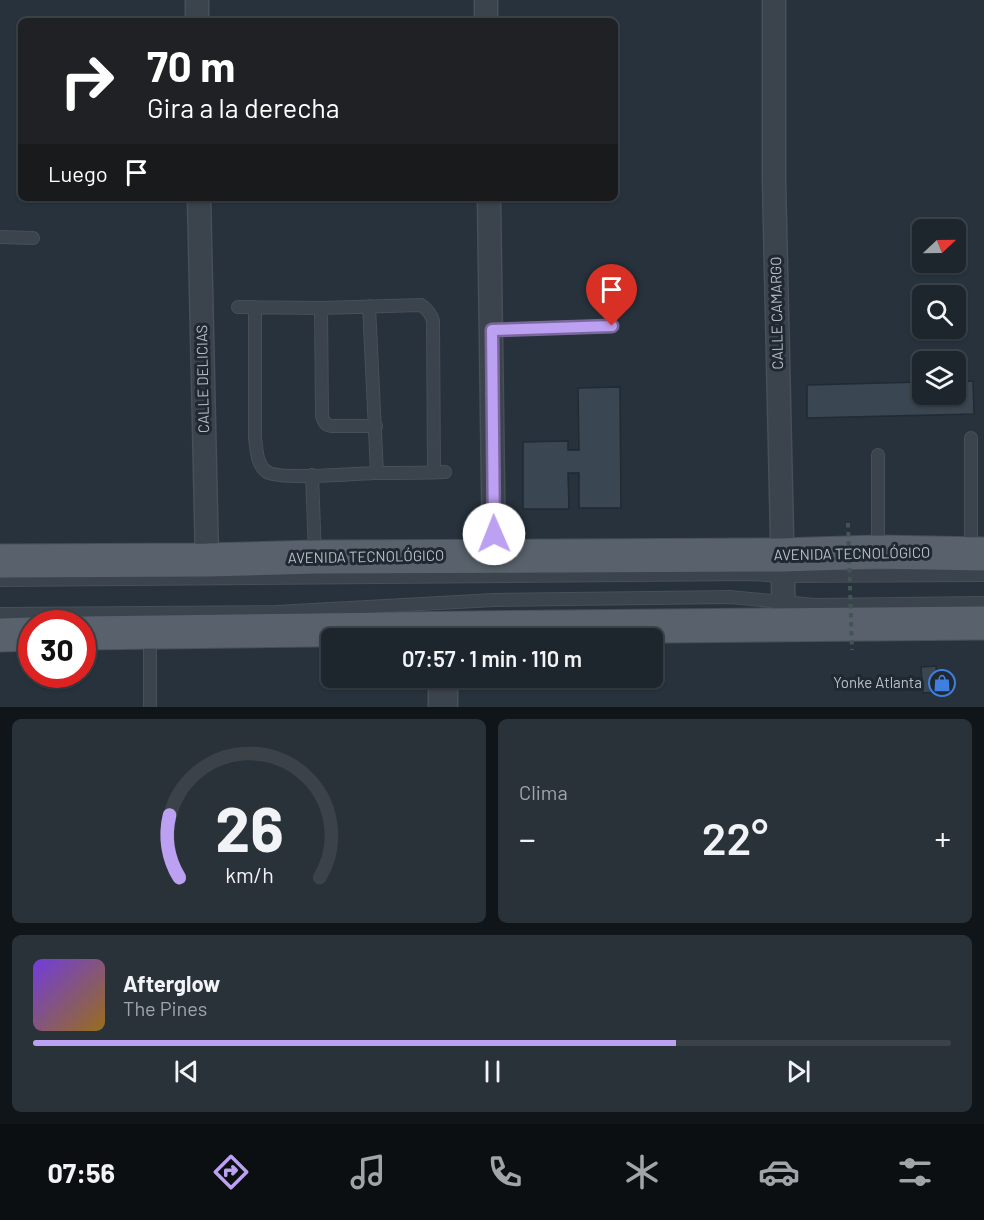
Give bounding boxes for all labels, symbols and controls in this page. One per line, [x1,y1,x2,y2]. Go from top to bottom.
text: 70 m [147,40,235,90]
icon: right [48,42,126,120]
text: Gira a la derecha [147,91,340,123]
icon: arrive [120,156,153,189]
text: Luego [48,160,108,186]
north arrow [912,219,966,273]
map controls [912,219,966,405]
street label: CALLE CAMARGO [766,256,786,370]
pin [586,264,637,326]
icon: arrive [595,273,628,306]
button: search [912,285,966,339]
street label: CALLE DELICIAS [192,325,212,433]
button: layers [912,351,966,405]
position arrow [462,502,526,566]
street label: AVENIDA TECNOLÓGICO [774,543,930,563]
street label: AVENIDA TECNOLÓGICO [288,546,444,566]
speed limit sign: 30 [18,610,96,688]
text: 07:57 · 1 min · 110 m [402,645,582,671]
shop icon: Yonke Atlanta [927,668,957,698]
place label: Yonke Atlanta [833,673,922,691]
text: Clima [519,780,568,804]
text: 26 [215,790,283,864]
text: 22° [702,810,768,864]
text: − [519,818,536,858]
text: + [934,818,951,858]
text: km/h [225,862,273,887]
text: Afterglow [123,970,220,996]
text: The Pines [123,996,207,1020]
icon: previous [170,1055,203,1088]
icon: pause [476,1055,509,1088]
icon: next [782,1055,815,1088]
icon: directions [210,1151,252,1193]
icon: music [347,1151,389,1193]
icon: phone [484,1151,526,1193]
icon: climate [621,1151,663,1193]
icon: car [758,1151,800,1193]
icon: filters [894,1151,936,1193]
text: 07:56 [47,1156,115,1188]

